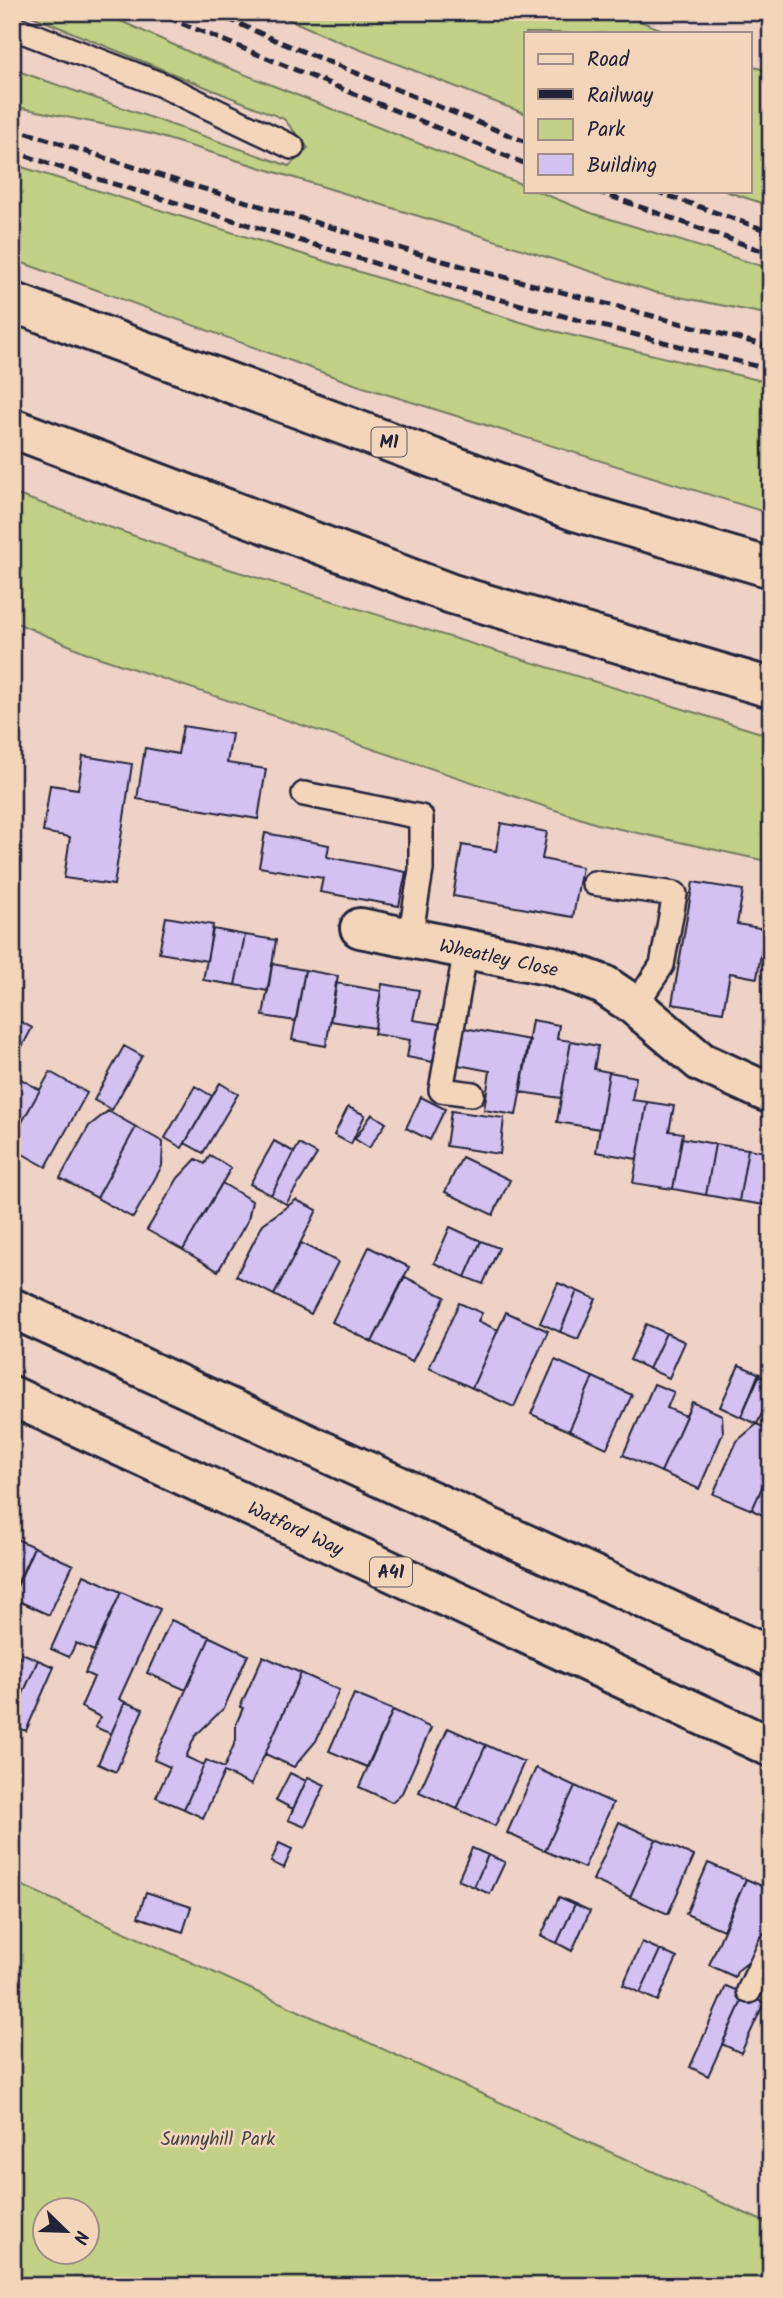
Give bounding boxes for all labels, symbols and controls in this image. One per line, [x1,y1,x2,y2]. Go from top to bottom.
legend [524,32,752,192]
text: Road [587,44,630,77]
text: Railway [587,80,653,113]
text: Park [587,114,625,147]
text: Building [587,150,657,183]
road number: M1 [372,428,406,457]
street label: Wheatley Close [436,932,561,986]
street label: Watford Way [242,1494,349,1566]
road number: A41 [370,1558,412,1587]
park label: Sunnyhill Park [161,2125,275,2155]
north arrow [32,2196,102,2266]
text: N [64,2225,96,2248]

